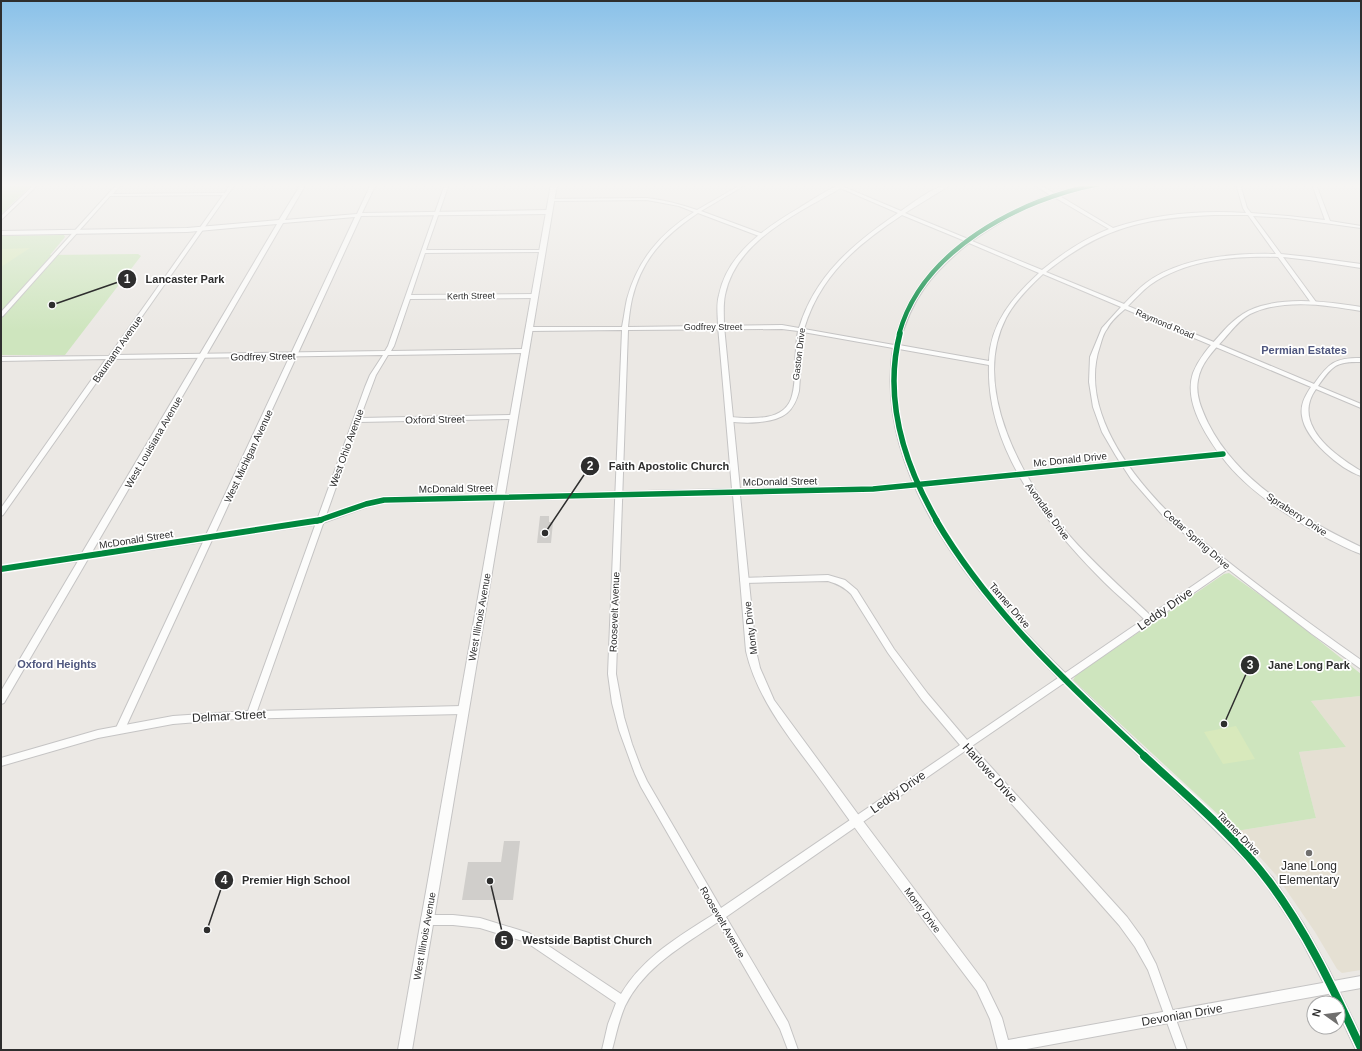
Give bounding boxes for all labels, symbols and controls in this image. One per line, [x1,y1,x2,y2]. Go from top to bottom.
callout: Lancaster Park [117,267,232,290]
text: 1 [124,272,131,286]
text: Lancaster Park [146,273,225,285]
street label: Kerth Street [447,291,496,301]
street label: Raymond Road [1134,307,1196,341]
street label: Baumann Avenue [90,314,145,385]
street label: Godfrey Street [684,322,743,332]
street label: Gaston Drive [791,327,807,381]
district label: Permian Estates [1261,344,1347,356]
street label: Godfrey Street [230,350,296,363]
street label: West Louisiana Avenue [123,394,184,490]
street label: West Ohio Avenue [327,407,366,489]
street label: West Michigan Avenue [222,408,275,504]
street label: Oxford Street [405,413,465,426]
street label: Mc Donald Drive [1033,450,1108,469]
callout: Faith Apostolic Church [580,455,737,478]
text: 2 [587,459,594,473]
text: Faith Apostolic Church [609,460,730,472]
street label: McDonald Street [743,475,818,488]
street label: Avondale Drive [1023,481,1072,542]
street label: McDonald Street [419,482,494,495]
street label: Spraberry Drive [1264,491,1329,538]
street label: Cedar Spring Drive [1161,507,1233,572]
street label: McDonald Street [98,528,174,551]
street label: Roosevelt Avenue [608,571,621,652]
street label: West Illinois Avenue [466,572,493,662]
street label: Tanner Drive [987,580,1033,631]
street label: Leddy Drive [1135,585,1196,633]
street label: Monty Drive [742,600,759,655]
callout: Jane Long Park [1240,653,1358,676]
district label: Oxford Heights [17,658,97,670]
text: 3 [1247,658,1254,672]
text: Jane Long Park [1268,659,1351,671]
street label: Delmar Street [192,707,267,725]
street label: Harlowe Drive [960,740,1021,806]
street label: Leddy Drive [868,768,929,816]
street label: Tanner Drive [1215,809,1263,858]
marker: Jane Long Elementary [1304,848,1314,858]
place label: Jane Long Elementary [1279,859,1339,887]
callout: Premier High School [214,868,359,891]
text: 4 [221,873,228,887]
text: Premier High School [242,874,350,886]
street label: Roosevelt Avenue [698,885,748,960]
street label: Monty Drive [902,886,943,935]
street label: West Illinois Avenue [411,891,438,981]
callout: Westside Baptist Church [494,929,660,952]
text: 5 [501,934,508,948]
text: Westside Baptist Church [522,934,652,946]
north arrow [1306,995,1346,1035]
street label: Devonian Drive [1140,1001,1224,1029]
text: N [1310,1007,1323,1018]

